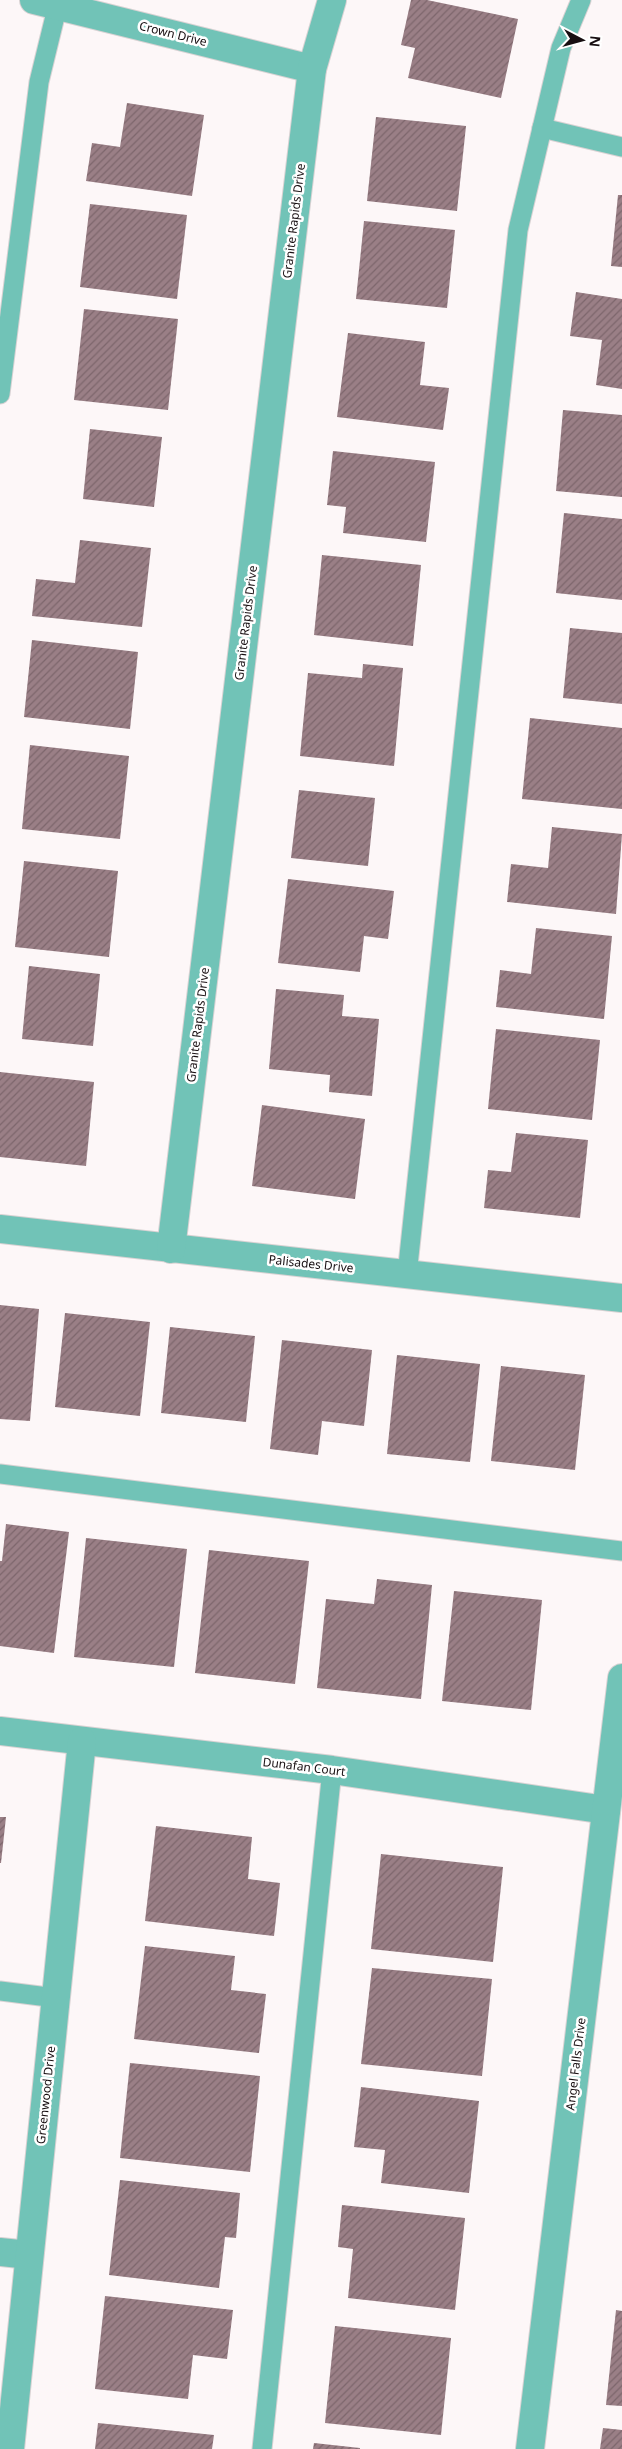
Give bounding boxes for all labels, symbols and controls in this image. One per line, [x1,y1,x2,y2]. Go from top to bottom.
north arrow [557,15,607,65]
street label: Crown Drive [138,17,209,50]
text: N [585,35,605,48]
street label: Granite Rapids Drive [278,162,309,279]
street label: Granite Rapids Drive [230,564,261,681]
street label: Granite Rapids Drive [182,966,213,1083]
street label: Palisades Drive [268,1251,355,1276]
street label: Dunafan Court [262,1753,347,1780]
street label: Angel Falls Drive [561,2016,590,2111]
street label: Greenwood Drive [32,2045,59,2145]

